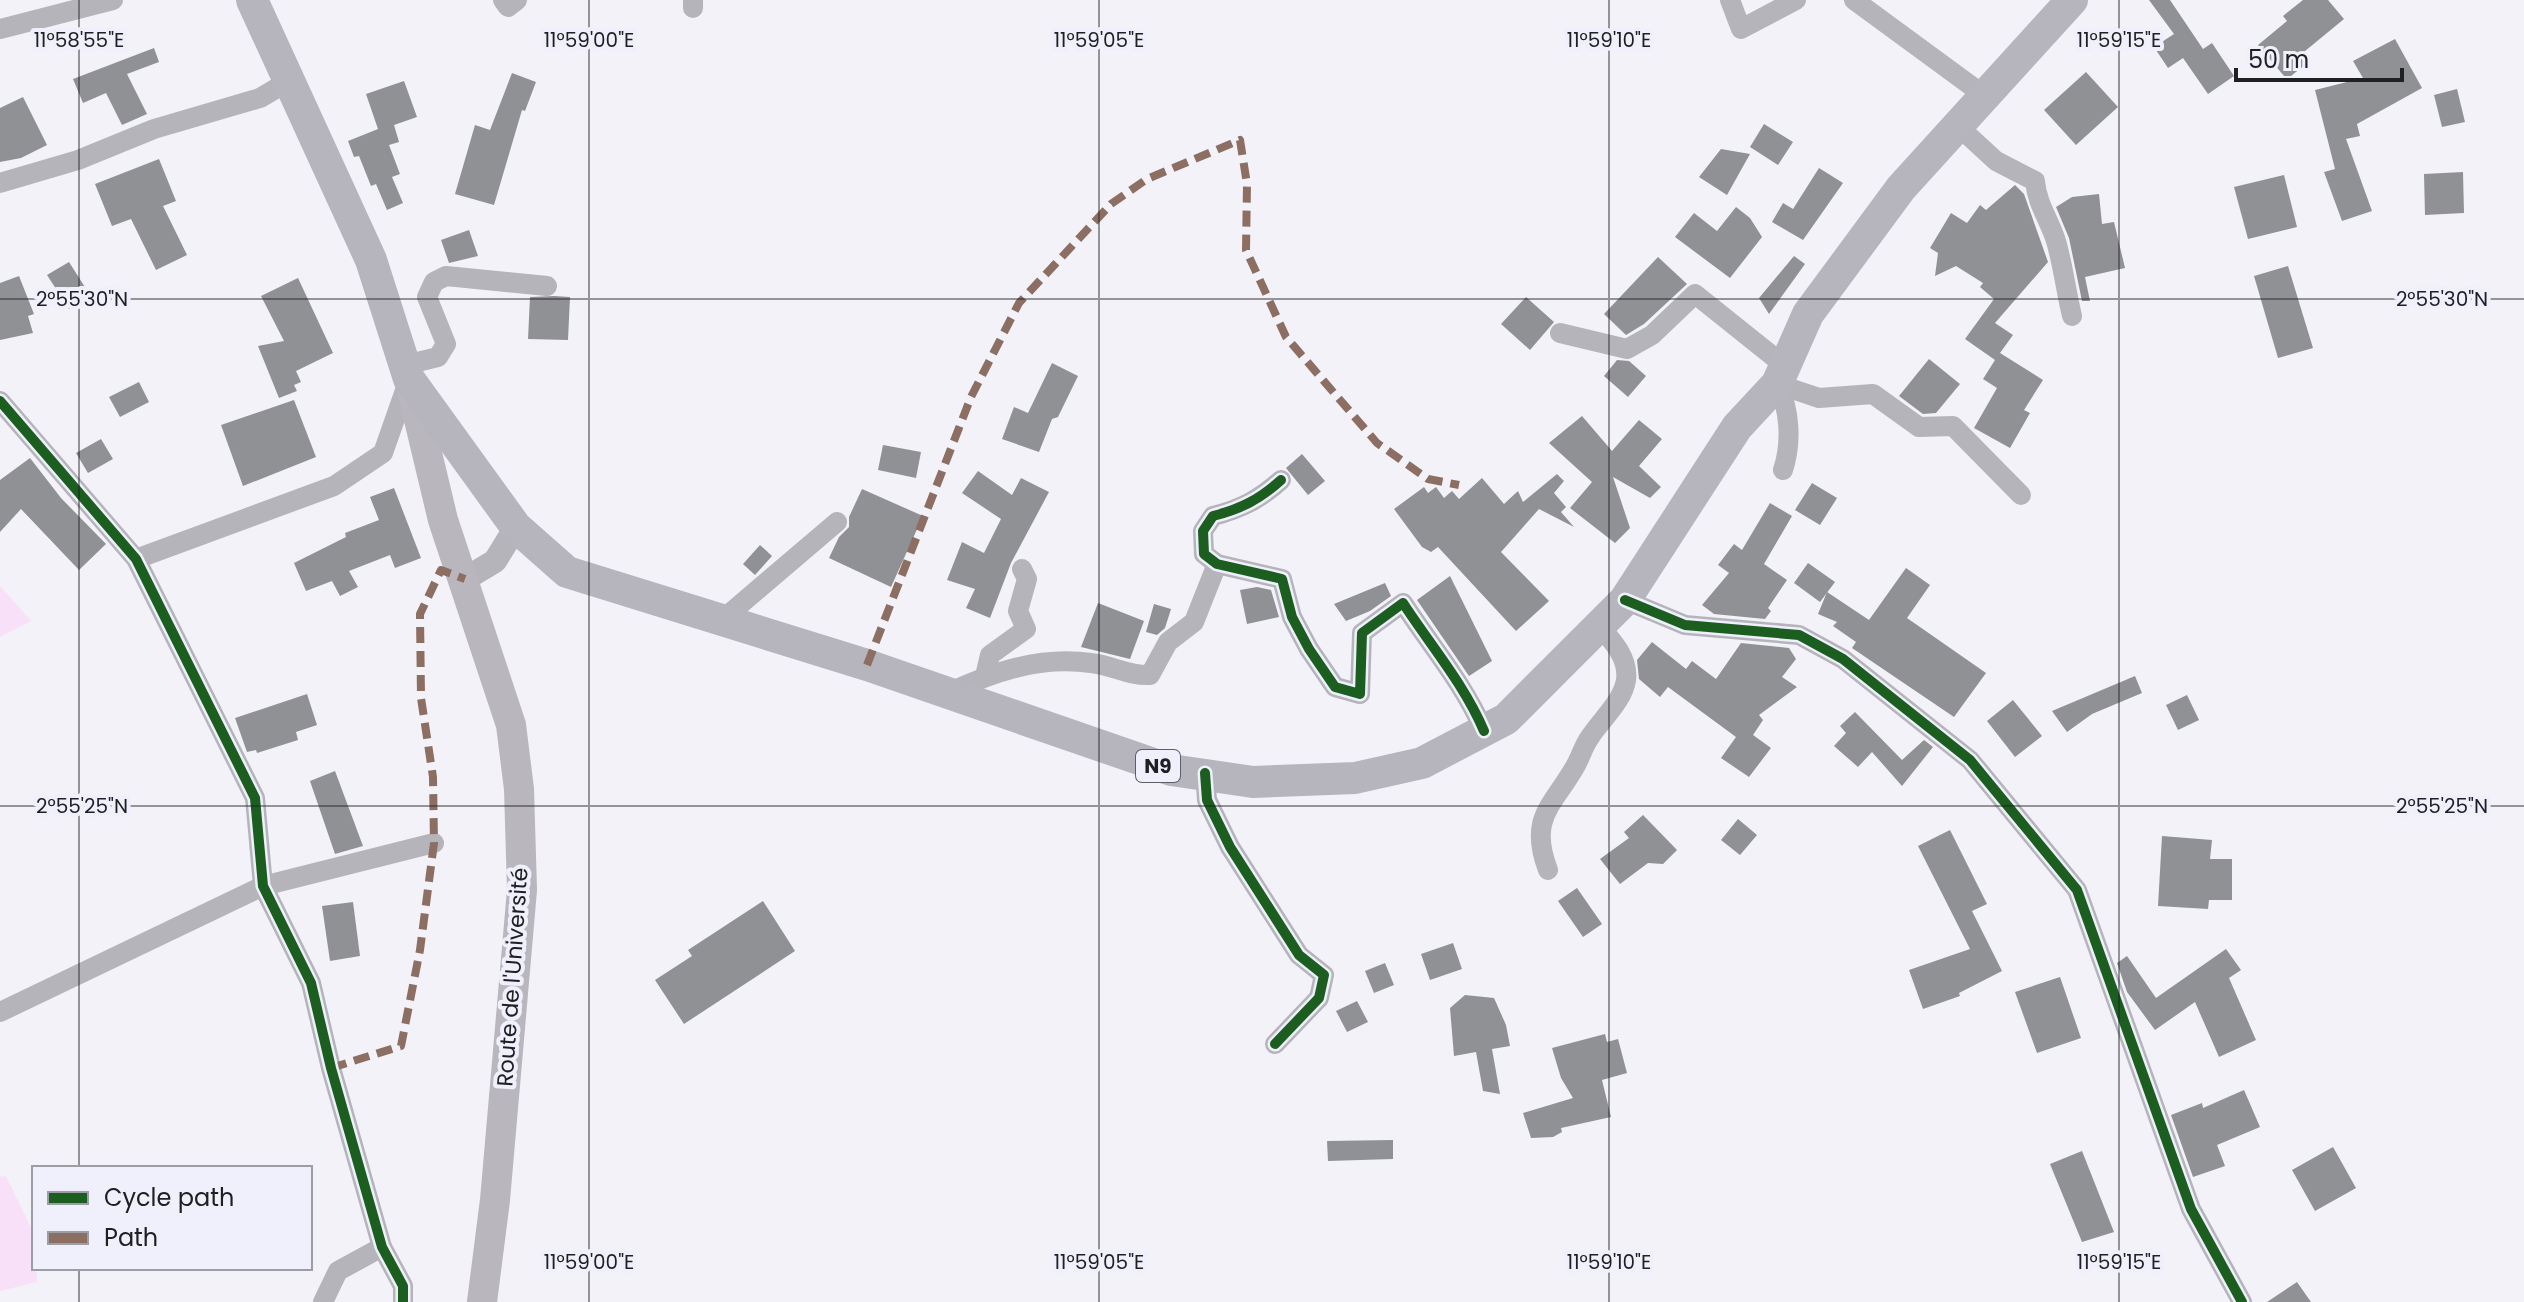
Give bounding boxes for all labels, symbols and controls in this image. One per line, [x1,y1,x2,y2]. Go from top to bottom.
text: 11°58'55"E [34,26,124,54]
text: 11°59'00"E [544,26,634,54]
text: 11°59'05"E [1054,26,1144,54]
text: 11°59'10"E [1567,26,1651,54]
text: 11°59'15"E [2077,26,2161,54]
scale bar [2236,32,2402,82]
text: 50 m [2248,43,2309,76]
text: 2°55'30"N [36,285,128,313]
text: 2°55'30"N [2396,285,2488,313]
road number: N9 [1136,750,1180,782]
text: 2°55'25"N [36,792,128,820]
text: 2°55'25"N [2396,792,2488,820]
street label: Route de l'Université [489,867,536,1088]
legend [32,1166,312,1270]
text: Cycle path [104,1181,234,1214]
text: Path [104,1221,158,1254]
text: 11°59'00"E [544,1248,634,1276]
text: 11°59'05"E [1054,1248,1144,1276]
text: 11°59'10"E [1567,1248,1651,1276]
text: 11°59'15"E [2077,1248,2161,1276]

